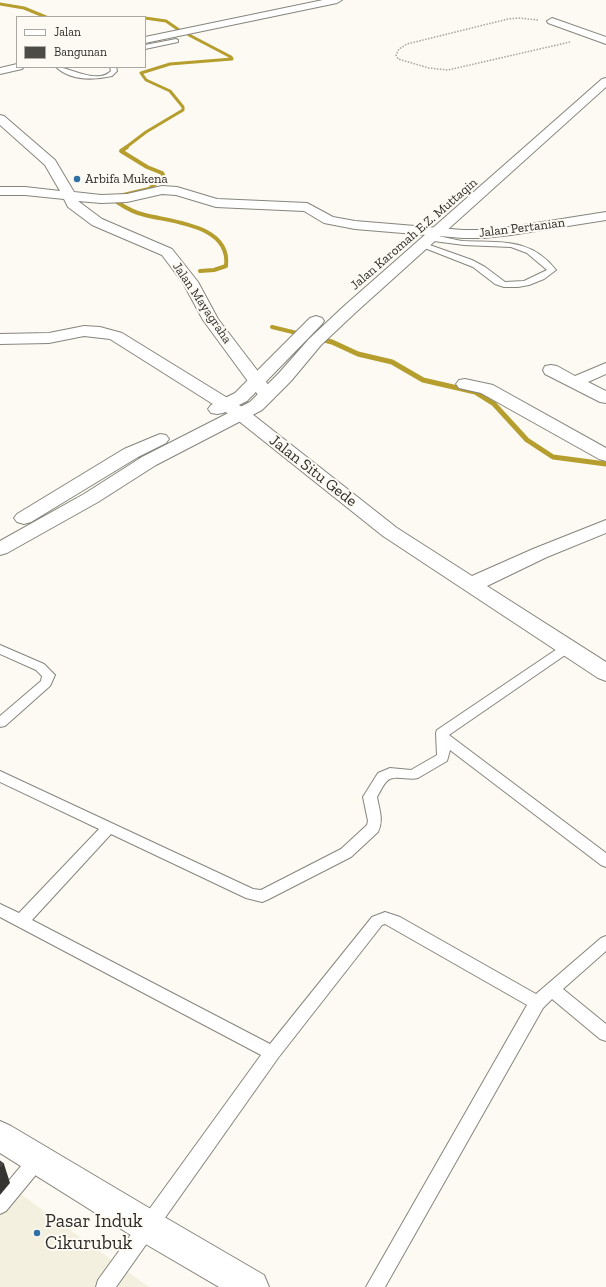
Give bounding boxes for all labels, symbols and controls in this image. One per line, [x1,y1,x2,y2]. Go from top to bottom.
legend [16,16,146,68]
text: Jalan [54,25,81,39]
text: Bangunan [54,45,107,59]
place label: Arbifa Mukena [85,171,168,187]
marker: Arbifa Mukena [72,174,82,184]
street label: Jalan Karomah E.Z. Muttaqin [348,175,480,293]
street label: Jalan Pertanian [478,215,566,241]
street label: Jalan Mayagraha [169,259,235,347]
street label: Jalan Situ Gede [265,431,361,511]
place label: Pasar Induk Cikurubuk [45,1211,143,1255]
marker: Pasar Induk Cikurubuk [32,1228,42,1238]

